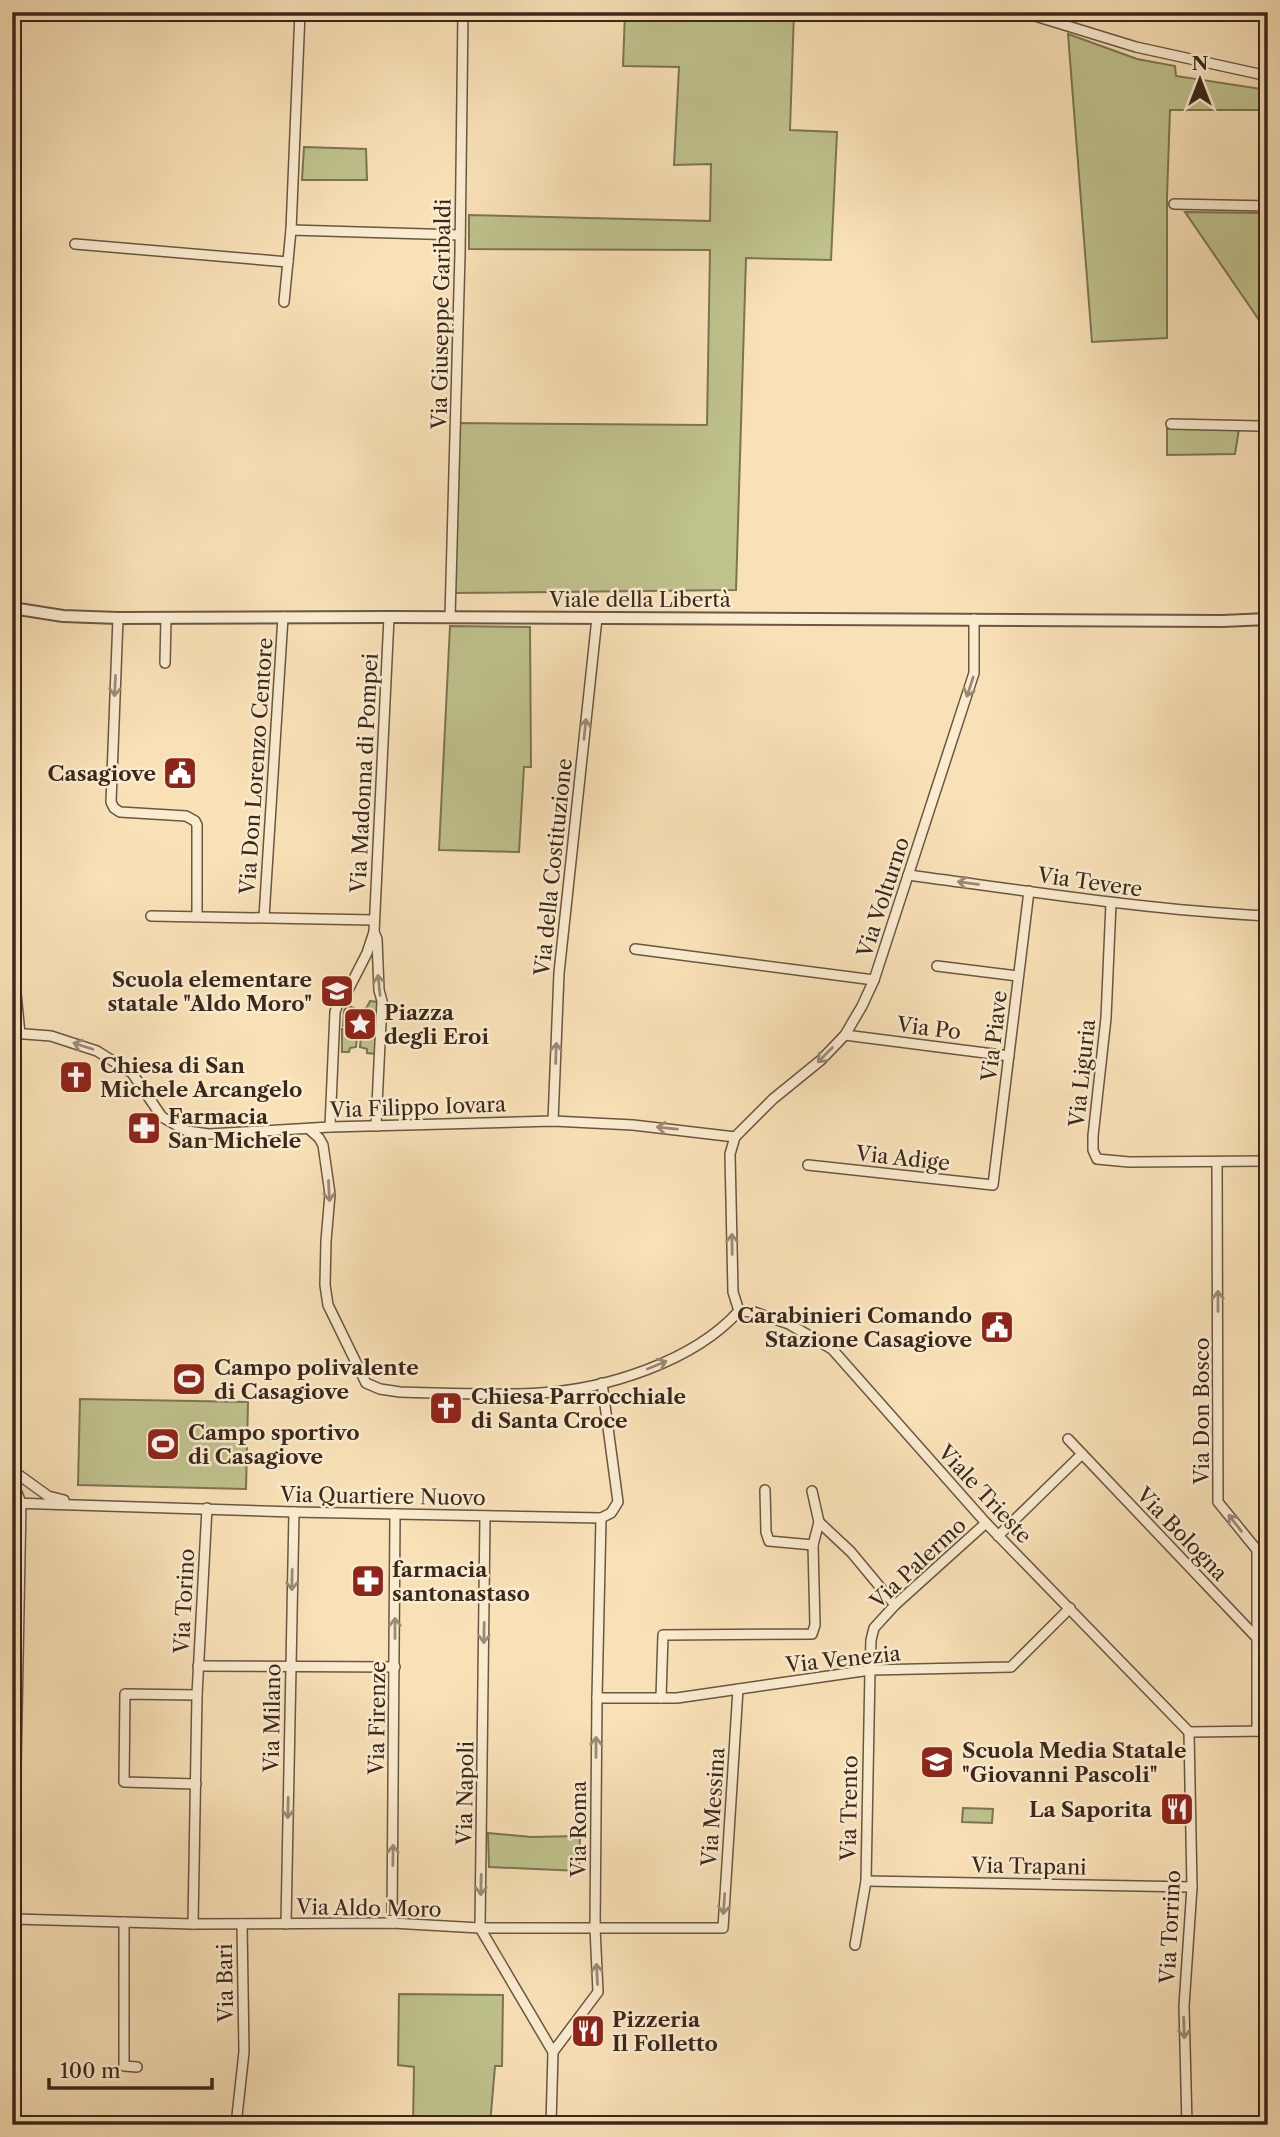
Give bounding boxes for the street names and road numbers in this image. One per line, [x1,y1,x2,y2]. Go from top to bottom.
street label: Via Giuseppe Garibaldi [426,198,456,431]
street label: Viale della Libertà [548,587,732,612]
street label: Via Don Lorenzo Centore [234,637,277,896]
street label: Via Madonna di Pompei [345,652,383,895]
street label: Via della Costituzione [529,757,577,978]
street label: Via Volturno [852,834,914,961]
street label: Via Tevere [1035,862,1144,902]
street label: Via Piave [976,989,1012,1084]
street label: Via Po [895,1012,962,1044]
street label: Via Liguria [1064,1017,1100,1129]
street label: Via Filippo Iovara [328,1091,507,1123]
street label: Via Adige [854,1141,951,1175]
street label: Via Don Bosco [1189,1337,1214,1486]
street label: Viale Trieste [932,1439,1037,1548]
street label: Via Bologna [1131,1481,1233,1586]
street label: Via Quartiere Nuovo [279,1482,486,1510]
street label: Via Palermo [864,1512,971,1614]
street label: Via Torino [169,1548,199,1655]
street label: Via Venezia [783,1640,903,1678]
street label: Via Firenze [363,1661,390,1776]
street label: Via Milano [259,1663,285,1774]
street label: Via Napoli [452,1741,478,1846]
street label: Via Messina [696,1746,730,1868]
street label: Via Trento [836,1755,862,1862]
street label: Via Roma [566,1780,591,1878]
street label: Via Trapani [970,1852,1087,1880]
street label: Via Torrino [1154,1869,1185,1986]
street label: Via Aldo Moro [295,1894,442,1922]
street label: Via Bari [212,1943,238,2024]

